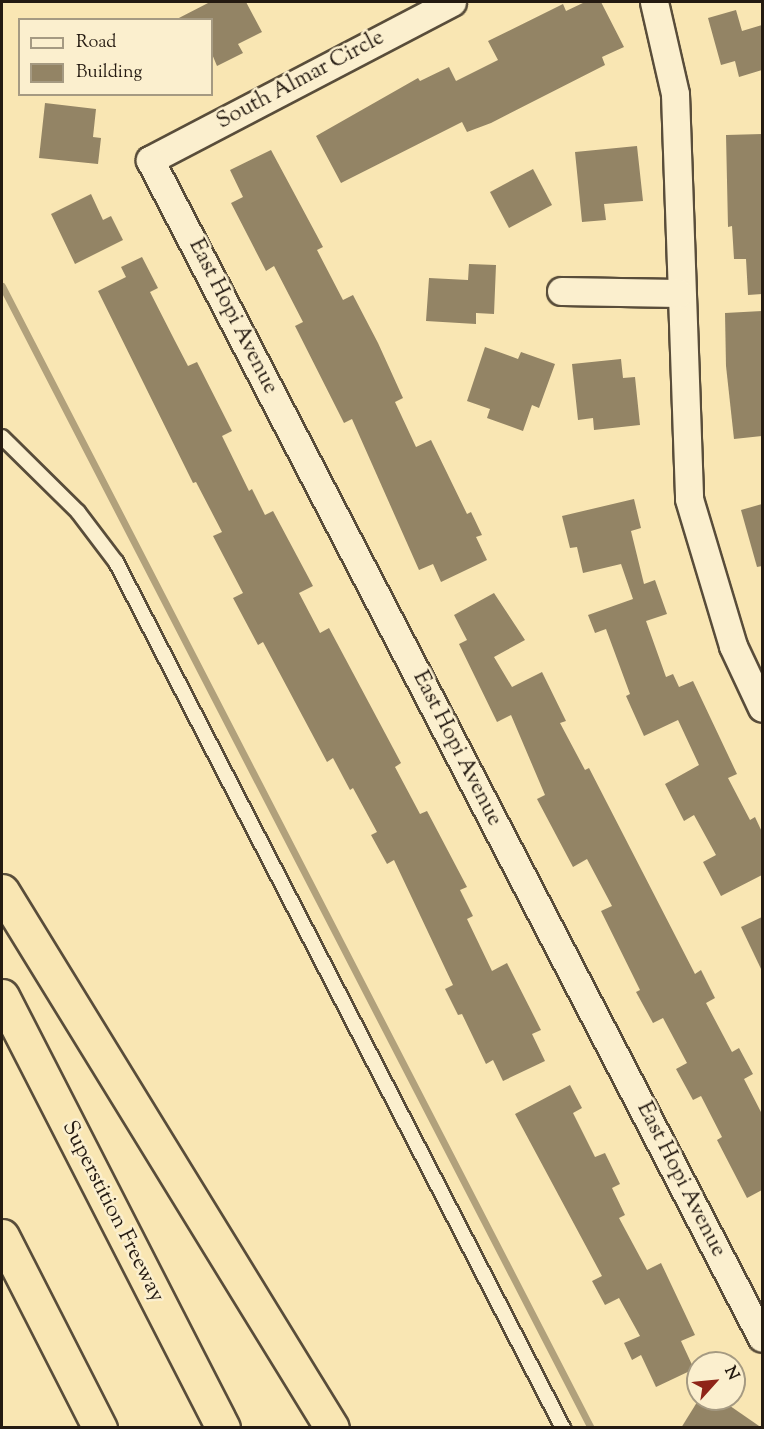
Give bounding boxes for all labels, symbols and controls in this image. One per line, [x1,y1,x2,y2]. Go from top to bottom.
legend [18,18,213,96]
street label: South Almar Circle [213,26,389,136]
text: Road [76,30,116,56]
text: Building [76,60,142,86]
street label: East Hopi Avenue [182,235,282,399]
street label: East Hopi Avenue [406,667,506,831]
street label: East Hopi Avenue [630,1098,730,1262]
street label: Superstition Freeway [55,1117,169,1307]
north arrow [686,1351,746,1411]
text: N [718,1363,744,1384]

